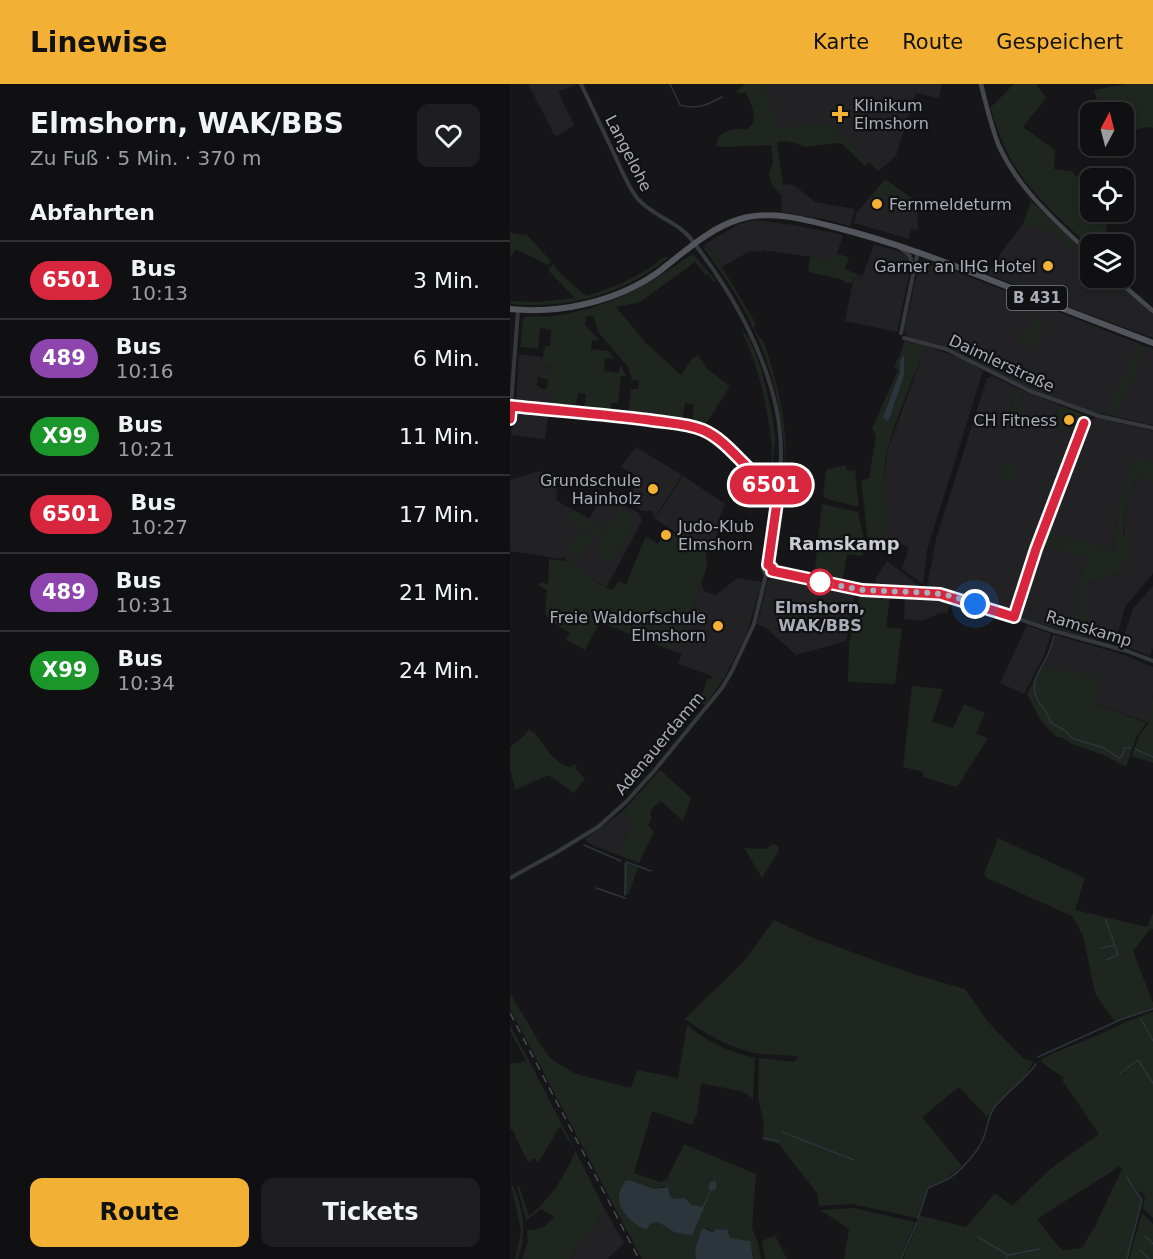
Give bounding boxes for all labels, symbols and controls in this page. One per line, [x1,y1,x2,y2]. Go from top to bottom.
text: Linewise [30,26,167,59]
text: Karte [813,30,869,54]
text: Route [902,30,963,54]
text: Gespeichert [996,30,1123,54]
place label: Klinikum Elmshorn [854,96,929,133]
north arrow [1080,102,1134,156]
map controls [1080,102,1134,288]
button: heart [417,104,480,167]
marker: Klinikum Elmshorn [831,105,849,123]
text: Elmshorn, WAK/BBS [30,107,344,140]
street label: Langelohe [601,112,656,195]
text: Zu Fuß · 5 Min. · 370 m [30,146,262,170]
button: locate [1080,168,1134,222]
place label: Fernmeldeturm [889,195,1012,214]
marker: Fernmeldeturm [870,197,884,211]
text: Abfahrten [30,200,155,225]
button: layers [1080,234,1134,288]
text: Bus [130,256,176,281]
place label: Garner an IHG Hotel [874,257,1036,276]
marker: Garner an IHG Hotel [1041,259,1055,273]
text: 6501 [42,268,100,292]
text: 3 Min. [413,268,480,293]
text: 10:13 [130,281,188,305]
road number: B 431 [1007,286,1067,310]
street label: Daimlerstraße [946,331,1057,396]
text: Bus [116,334,161,359]
text: 489 [42,346,86,370]
text: 6 Min. [413,346,480,371]
text: 10:16 [116,359,173,383]
place label: CH Fitness [973,411,1057,430]
text: Bus [117,412,163,437]
marker: CH Fitness [1062,413,1076,427]
text: X99 [42,424,87,448]
text: 11 Min. [399,424,480,449]
text: 10:21 [117,437,175,461]
line badge: 6501 [729,466,813,504]
place label: Grundschule Hainholz [540,471,641,508]
text: 6501 [742,473,800,497]
marker: Grundschule Hainholz [646,482,660,496]
text: Bus [130,490,176,515]
text: 6501 [42,502,100,526]
text: 17 Min. [399,502,480,527]
text: 10:27 [130,515,188,539]
place label: Judo-Klub Elmshorn [677,517,754,554]
marker: Judo-Klub Elmshorn [659,528,673,542]
district label: Ramskamp [788,533,900,554]
text: Bus [116,568,161,593]
marker: Elmshorn, WAK/BBS [807,569,833,595]
text: 489 [42,580,86,604]
text: 21 Min. [399,580,480,605]
your location [960,589,990,619]
text: 10:31 [116,593,173,617]
place label: Elmshorn, WAK/BBS [775,598,865,635]
street label: Ramskamp [1044,606,1134,651]
place label: Freie Waldorfschule Elmshorn [550,608,706,645]
marker: Freie Waldorfschule Elmshorn [711,619,725,633]
text: Bus [117,646,163,671]
text: X99 [42,658,87,682]
text: 24 Min. [399,658,480,683]
text: 10:34 [117,671,175,695]
street label: Adenauerdamm [611,688,708,798]
button: Route [30,1178,249,1247]
button: Tickets [261,1178,480,1247]

